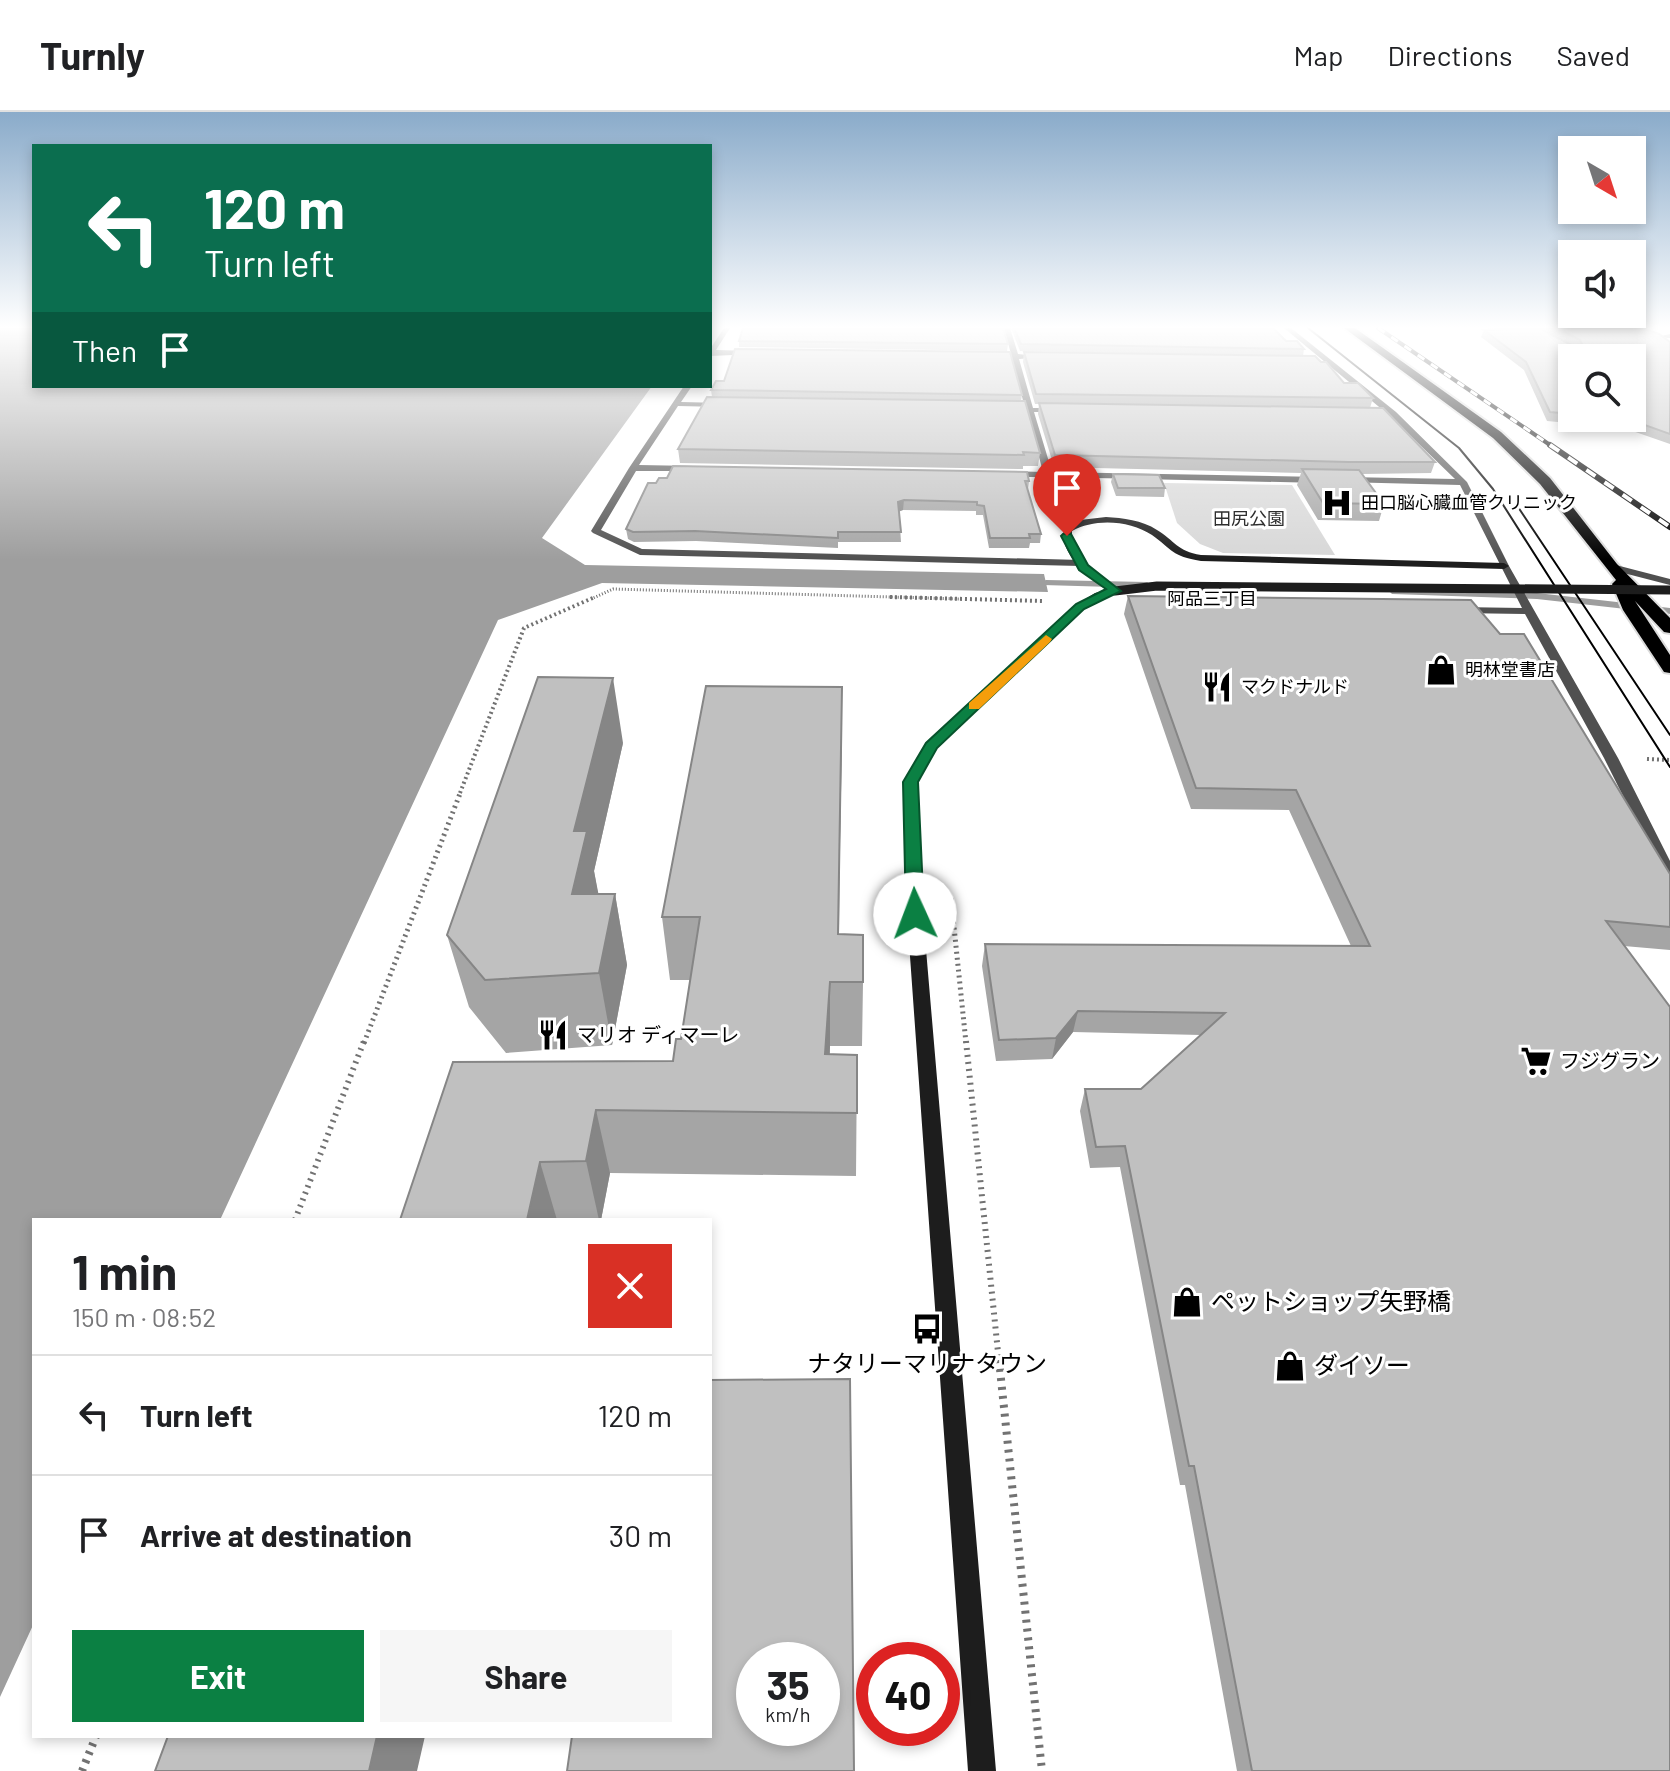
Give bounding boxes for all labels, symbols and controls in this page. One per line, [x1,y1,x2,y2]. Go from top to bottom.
text: Turnly [40,32,145,78]
text: Map [1294,38,1343,72]
text: Directions [1387,38,1513,72]
text: Saved [1557,38,1630,72]
north arrow [1558,136,1646,224]
map controls [1558,136,1646,432]
text: 120 m [204,173,345,240]
icon: left [72,176,176,280]
button: sound [1558,240,1646,328]
text: Turn left [204,241,335,284]
icon: arrive [153,328,197,372]
text: Then [72,332,137,368]
button: search [1558,344,1646,432]
pin [1033,454,1101,536]
icon: arrive [1045,466,1089,510]
hospital icon: 田口脳心臓血管クリニック [1320,486,1354,520]
place label: 田口脳心臓血管クリニック [1361,491,1577,513]
park label: 田尻公園 [1213,507,1285,529]
district label: 阿品三丁目 [1167,587,1257,609]
shop icon: 明林堂書店 [1424,653,1458,687]
place label: 明林堂書店 [1465,658,1555,680]
restaurant icon: マクドナルド [1200,670,1234,704]
place label: マクドナルド [1241,675,1349,697]
position arrow [873,872,957,956]
restaurant icon: マリオ ディマーレ [536,1018,570,1052]
place label: マリオ ディマーレ [577,1022,740,1046]
supermarket icon: フジグラン [1519,1044,1553,1078]
place label: フジグラン [1560,1048,1660,1072]
text: 1 min [72,1242,177,1300]
button: close [588,1244,672,1328]
shop icon: ペットショップ矢野橋 [1170,1285,1204,1319]
place label: ペットショップ矢野橋 [1211,1286,1451,1315]
text: 150 m · 08:52 [72,1301,216,1332]
bus stop icon: ナタリーマリナタウン [910,1312,944,1346]
place label: ナタリーマリナタウン [807,1348,1047,1377]
shop icon: ダイソー [1273,1349,1307,1383]
place label: ダイソー [1314,1350,1410,1379]
icon: left [72,1393,116,1437]
text: Turn left [140,1397,253,1433]
text: 120 m [598,1397,672,1433]
icon: arrive [72,1513,116,1557]
text: Arrive at destination [140,1517,412,1553]
text: 30 m [609,1517,672,1553]
button: Exit [72,1630,364,1722]
button: Share [380,1630,672,1722]
speed limit sign: 40 [856,1642,960,1746]
text: 35 [766,1660,810,1708]
text: km/h [765,1702,811,1726]

